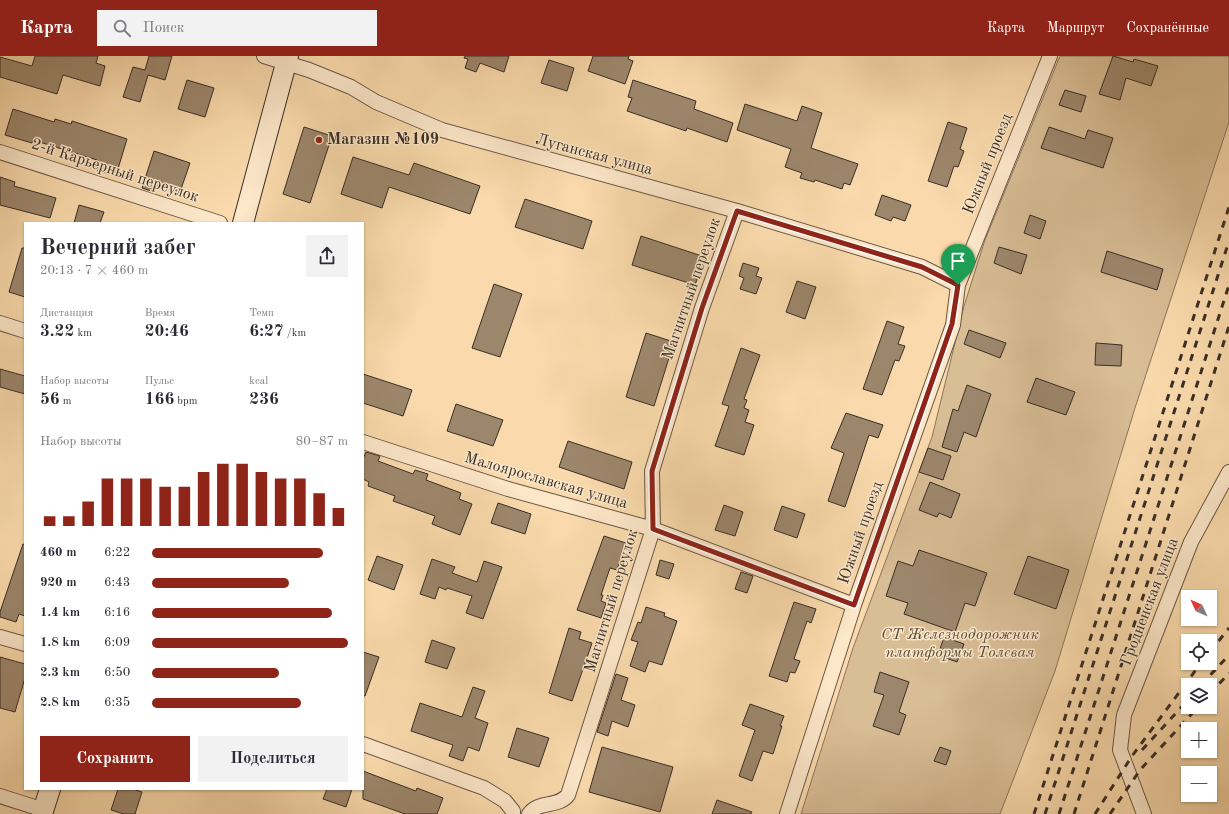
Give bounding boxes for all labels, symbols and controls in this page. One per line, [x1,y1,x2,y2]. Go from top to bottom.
search box [97,10,377,46]
icon: search [111,17,133,39]
text: Карта [20,19,73,38]
text: Поиск [143,21,184,36]
text: Карта [987,21,1025,35]
text: Маршрут [1047,21,1104,35]
text: Сохранённые [1126,21,1209,35]
street label: Южный проезд [961,111,1016,217]
place label: Магазин №109 [327,132,439,148]
street label: Луганская улица [534,132,654,178]
marker: Магазин №109 [314,135,324,145]
street label: 2-й Карьерный переулок [29,136,201,206]
street label: Магнитный переулок [660,216,724,362]
button: share [306,235,348,277]
text: Вечерний забег [40,237,196,259]
pin [941,244,975,285]
icon: arrive [947,250,969,272]
text: 20:13 · 7 × 460 m [40,264,148,277]
text: Дистанция [40,308,93,319]
text: Время [145,308,175,319]
text: Темп [249,308,274,319]
text: 3.22 [40,323,74,340]
text: 20:46 [145,323,189,340]
text: 6:27 [249,323,284,340]
text: km [74,328,92,339]
text: /km [284,328,306,339]
text: Набор высоты [40,376,109,387]
text: Пульс [145,376,174,387]
text: kcal [249,376,268,387]
text: 56 [40,391,60,408]
text: 166 [145,391,174,408]
text: 236 [249,391,279,408]
text: m [60,396,72,407]
text: bpm [174,396,197,407]
text: Набор высоты [40,435,122,448]
text: 80–87 m [296,435,348,448]
street label: Малоярославская улица [463,450,630,512]
street label: Южный проезд [836,480,886,586]
street label: Магнитный переулок [583,527,641,675]
street label: Гродненская улица [1118,536,1182,668]
text: 460 m [40,546,77,559]
text: 6:22 [104,546,130,559]
text: 920 m [40,576,77,589]
text: 6:43 [104,576,130,589]
north arrow [1181,590,1217,626]
map controls [1181,590,1217,802]
text: 1.4 km [40,606,80,619]
text: 6:16 [104,606,130,619]
park label: СТ Железнодорожник платформы Толевая [881,627,1039,661]
button: locate [1181,634,1217,670]
text: 1.8 km [40,636,80,649]
text: 6:09 [104,636,130,649]
text: 2.3 km [40,666,80,679]
text: 6:50 [104,666,130,679]
button: layers [1181,678,1217,714]
text: 2.8 km [40,696,80,709]
text: 6:35 [104,696,130,709]
button: + [1181,722,1217,758]
button: Сохранить [40,736,190,782]
button: Поделиться [198,736,348,782]
button: − [1181,766,1217,802]

